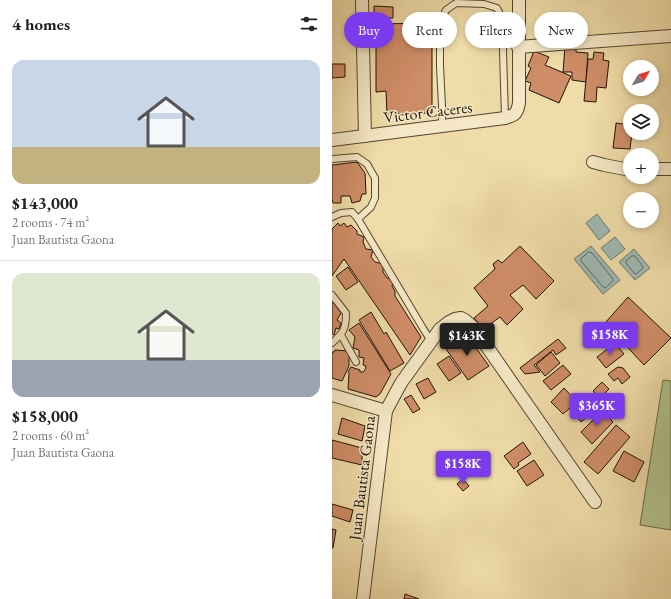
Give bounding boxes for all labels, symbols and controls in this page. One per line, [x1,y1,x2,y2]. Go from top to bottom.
chip: Buy [344,12,394,48]
chip: Rent [402,12,457,48]
chip: Filters [465,12,526,48]
chip: New [534,12,588,48]
text: 4 homes [12,13,70,35]
icon: filters [298,13,320,35]
north arrow [623,60,659,96]
map controls [623,60,659,228]
icon: home [130,86,202,158]
street label: Victor Caceres [382,96,474,128]
button: layers [623,104,659,140]
button: + [623,148,659,184]
text: $143,000 [12,192,78,214]
button: − [623,192,659,228]
text: 2 rooms · 74 m² [12,214,89,231]
text: Juan Bautista Gaona [12,231,114,248]
icon: home [130,299,202,371]
pin: $158K [582,322,638,356]
pin: $143K [439,323,495,357]
text: $158K [592,326,628,343]
text: $143K [449,327,485,344]
pin: $365K [569,393,625,427]
text: $365K [579,397,615,414]
text: $158,000 [12,405,78,427]
street label: Juan Bautista Gaona [344,414,380,544]
text: 2 rooms · 60 m² [12,427,89,444]
text: Juan Bautista Gaona [12,444,114,461]
pin: $158K [435,451,491,485]
text: $158K [445,455,481,472]

